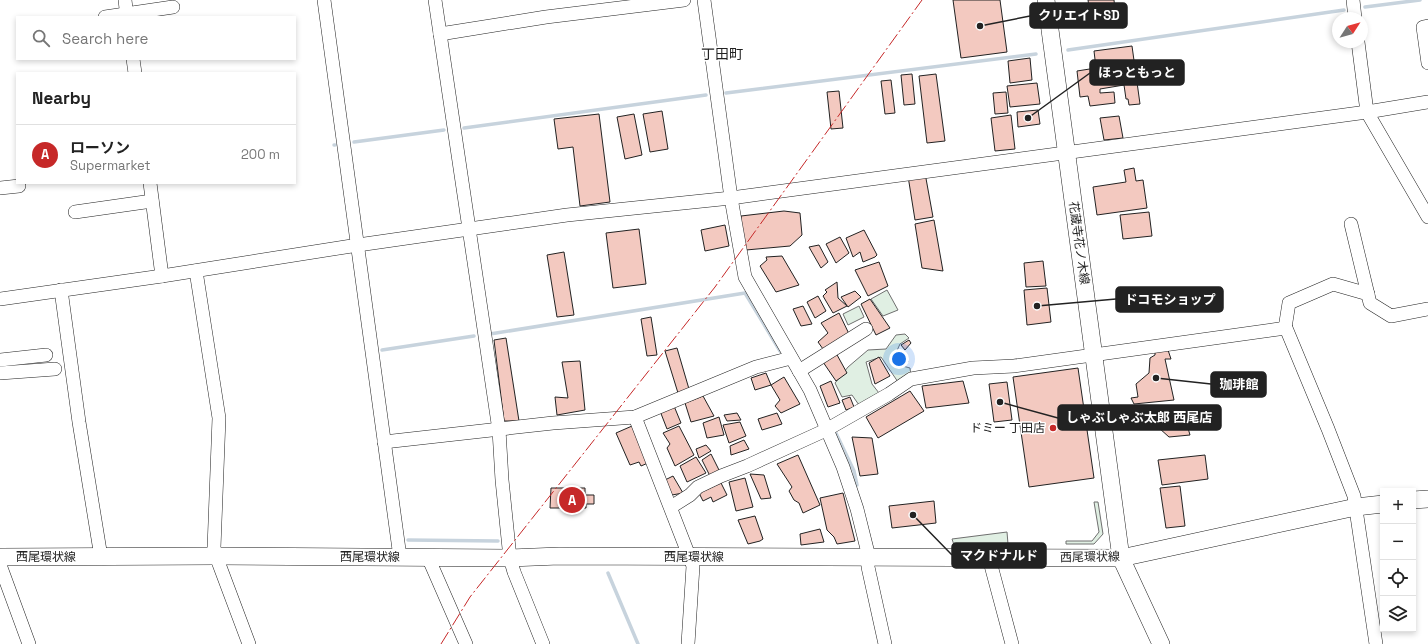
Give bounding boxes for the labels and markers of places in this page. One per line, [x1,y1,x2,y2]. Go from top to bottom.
callout: クリエイトSD [1030,3,1127,28]
callout: ほっともっと [1090,60,1184,85]
callout: ドコモショップ [1116,287,1223,312]
callout: 珈琲館 [1211,372,1266,397]
callout: しゃぶしゃぶ太郎 西尾店 [1058,405,1221,430]
place label: ドミー 丁田店 [970,420,1045,436]
marker: ドミー 丁田店 [1048,423,1058,433]
pin: A [559,485,585,515]
callout: マクドナルド [952,543,1046,568]

